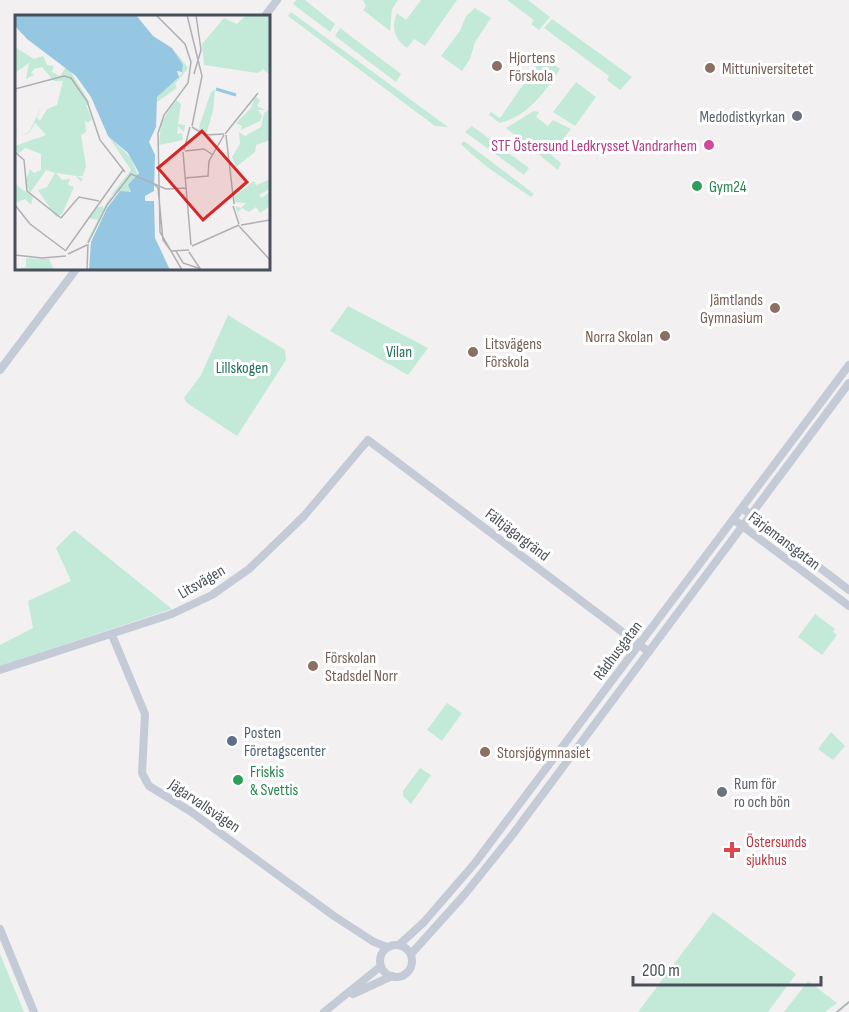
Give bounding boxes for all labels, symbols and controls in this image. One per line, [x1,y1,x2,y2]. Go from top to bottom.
inset map [15,15,270,270]
place label: Hjortens Förskola [509,49,555,86]
marker: Hjortens Förskola [490,59,504,73]
place label: Mittuniversitetet [722,60,814,79]
marker: Mittuniversitetet [703,61,717,75]
place label: Medodistkyrkan [699,108,785,127]
marker: Medodistkyrkan [790,109,804,123]
place label: STF Östersund Ledkrysset Vandrarhem [491,137,697,156]
marker: STF Östersund Ledkrysset Vandrarhem [702,138,716,152]
place label: Gym24 [709,178,747,197]
marker: Gym24 [690,179,704,193]
place label: Jämtlands Gymnasium [700,291,763,328]
marker: Jämtlands Gymnasium [768,301,782,315]
place label: Norra Skolan [585,328,653,347]
marker: Norra Skolan [658,329,672,343]
place label: Litsvägens Förskola [485,335,542,372]
park label: Vilan [386,343,412,362]
marker: Litsvägens Förskola [466,345,480,359]
park label: Lillskogen [216,359,268,378]
street label: Fältjägargränd [481,505,553,566]
street label: Färjemansgatan [744,508,824,574]
street label: Litsvägen [175,561,229,603]
street label: Rådhusgatan [590,617,647,684]
place label: Förskolan Stadsdel Norr [325,649,398,686]
marker: Förskolan Stadsdel Norr [306,659,320,673]
place label: Posten Företagscenter [244,724,326,761]
marker: Posten Företagscenter [225,734,239,748]
place label: Storsjögymnasiet [497,744,590,763]
marker: Storsjögymnasiet [478,745,492,759]
place label: Friskis & Svettis [250,763,299,800]
marker: Friskis & Svettis [231,773,245,787]
street label: Jägarvallsvägen [164,775,243,837]
place label: Rum för ro och bön [734,775,790,812]
marker: Rum för ro och bön [715,785,729,799]
place label: Östersunds sjukhus [746,833,807,870]
marker: Östersunds sjukhus [723,841,741,859]
scale bar [633,949,820,987]
text: 200 m [642,960,680,981]

